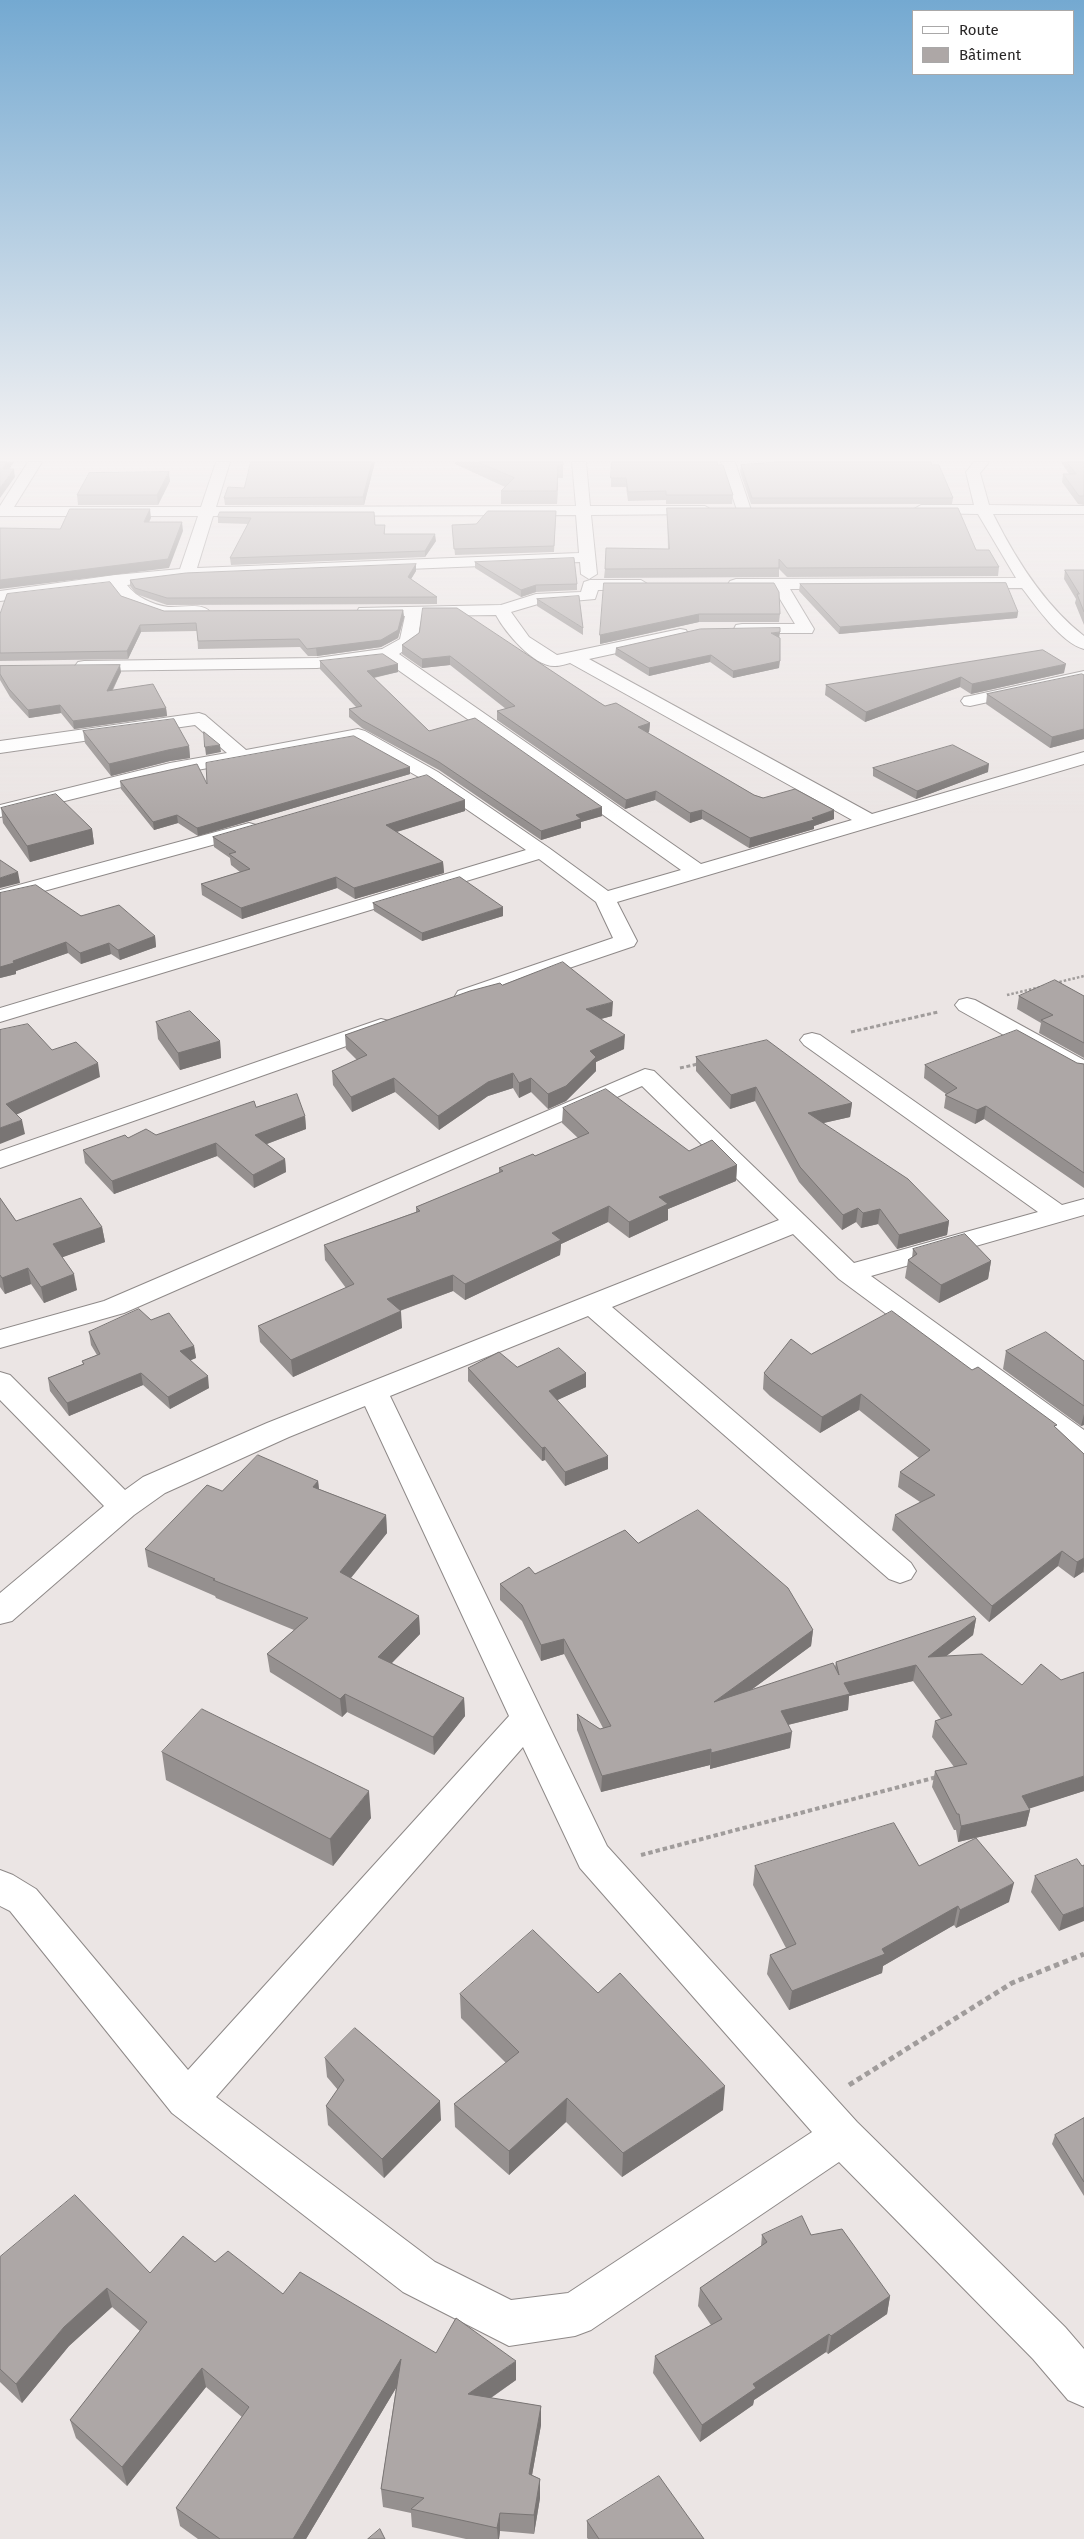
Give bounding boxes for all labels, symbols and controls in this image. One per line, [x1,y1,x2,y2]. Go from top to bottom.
legend [912,10,1074,75]
text: Route [959,21,999,39]
text: Bâtiment [959,46,1021,64]

